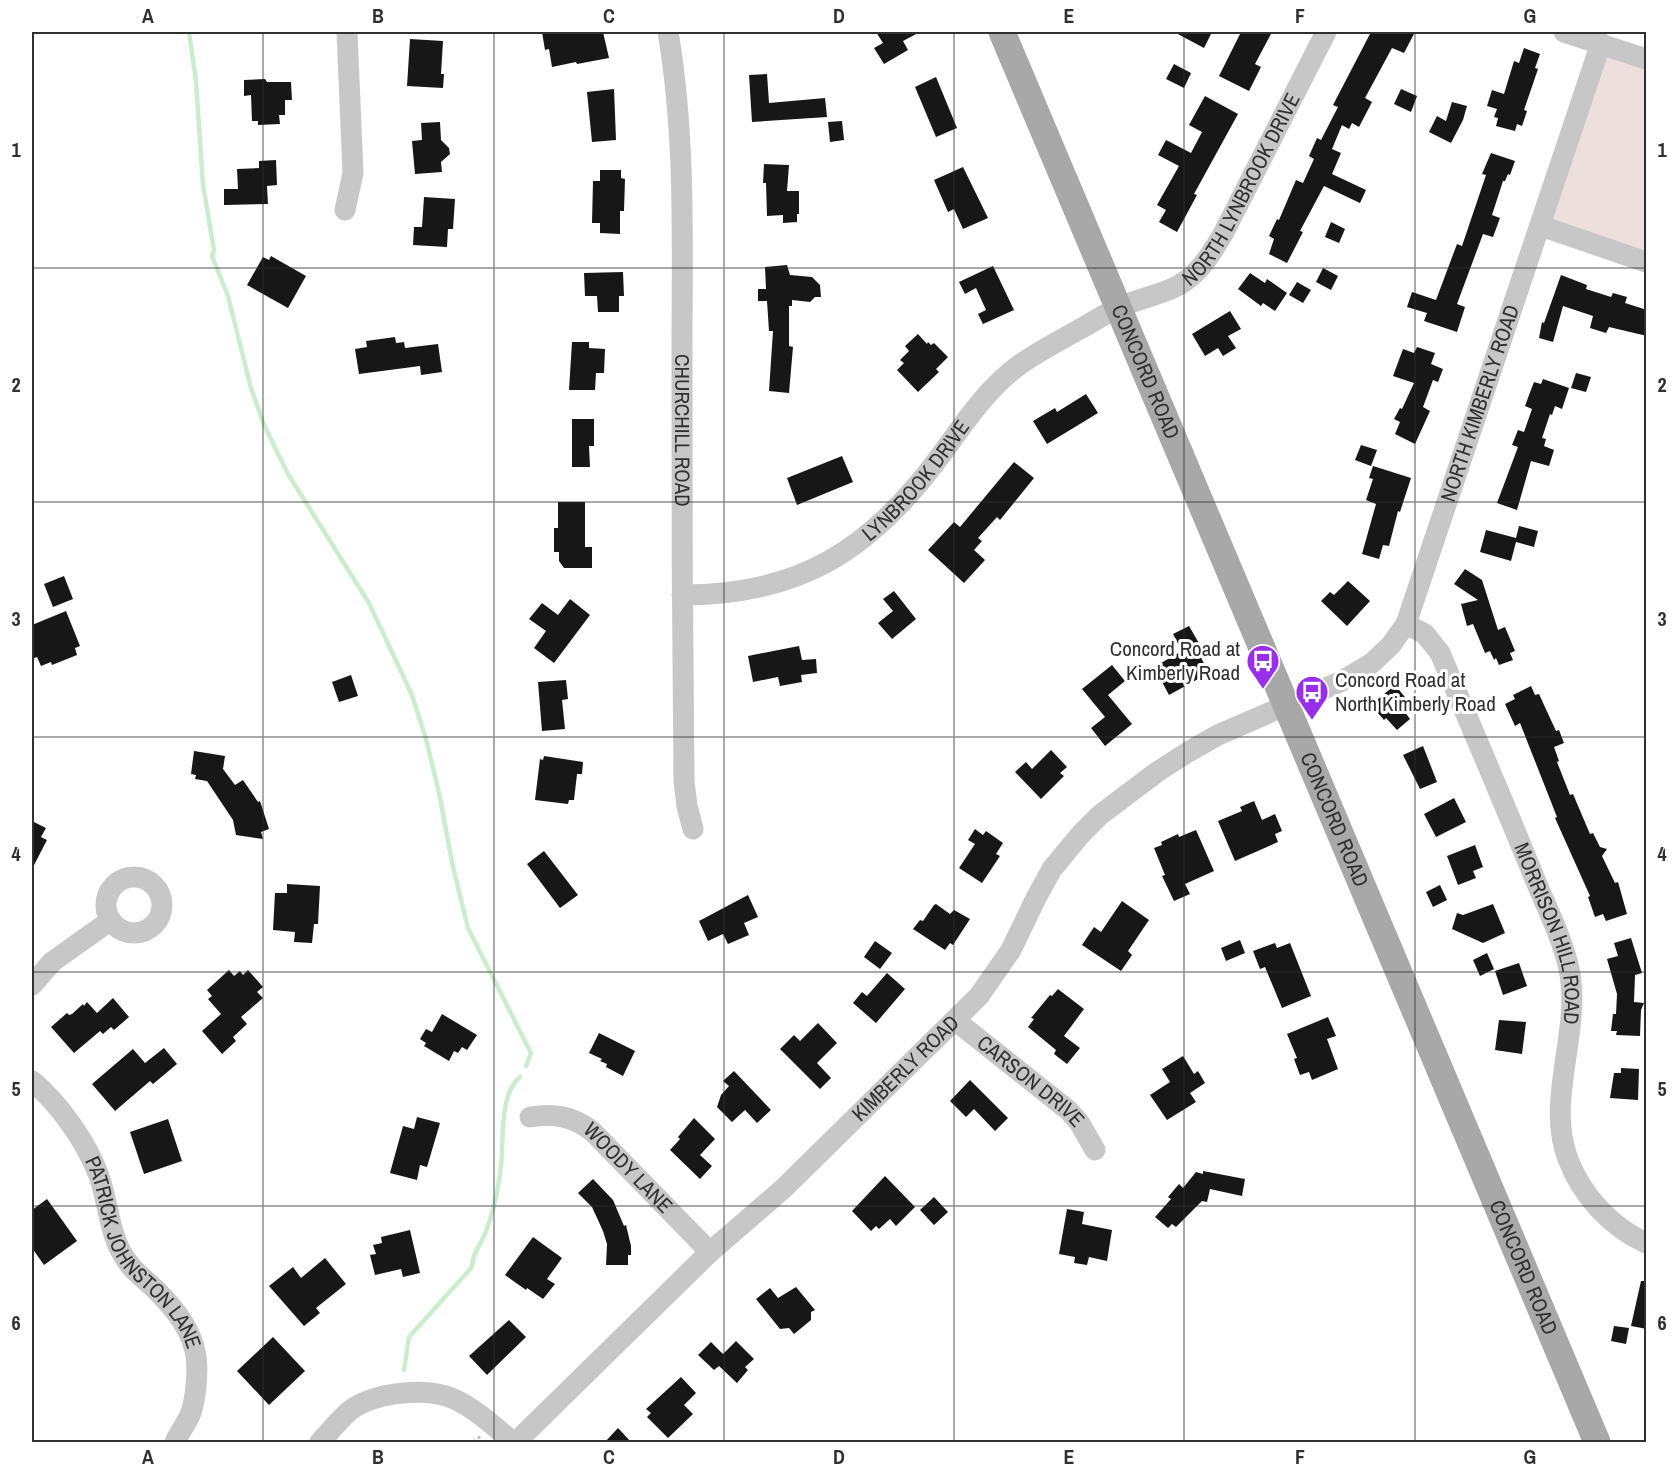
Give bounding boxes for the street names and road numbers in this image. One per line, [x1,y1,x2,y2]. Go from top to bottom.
street label: NORTH LYNBROOK DRIVE [1176,88,1307,292]
street label: CONCORD ROAD [1105,300,1187,444]
street label: NORTH KIMBERLY ROAD [1433,301,1526,505]
street label: CHURCHILL ROAD [668,354,697,507]
street label: LYNBROOK DRIVE [855,414,976,548]
street label: CONCORD ROAD [1294,748,1376,891]
street label: MORRISON HILL ROAD [1508,838,1587,1026]
street label: KIMBERLY ROAD [845,1008,965,1127]
street label: CARSON DRIVE [971,1028,1092,1133]
street label: WOODY LANE [577,1116,679,1219]
street label: PATRICK JOHNSTON LANE [78,1151,209,1352]
street label: CONCORD ROAD [1483,1196,1565,1339]

